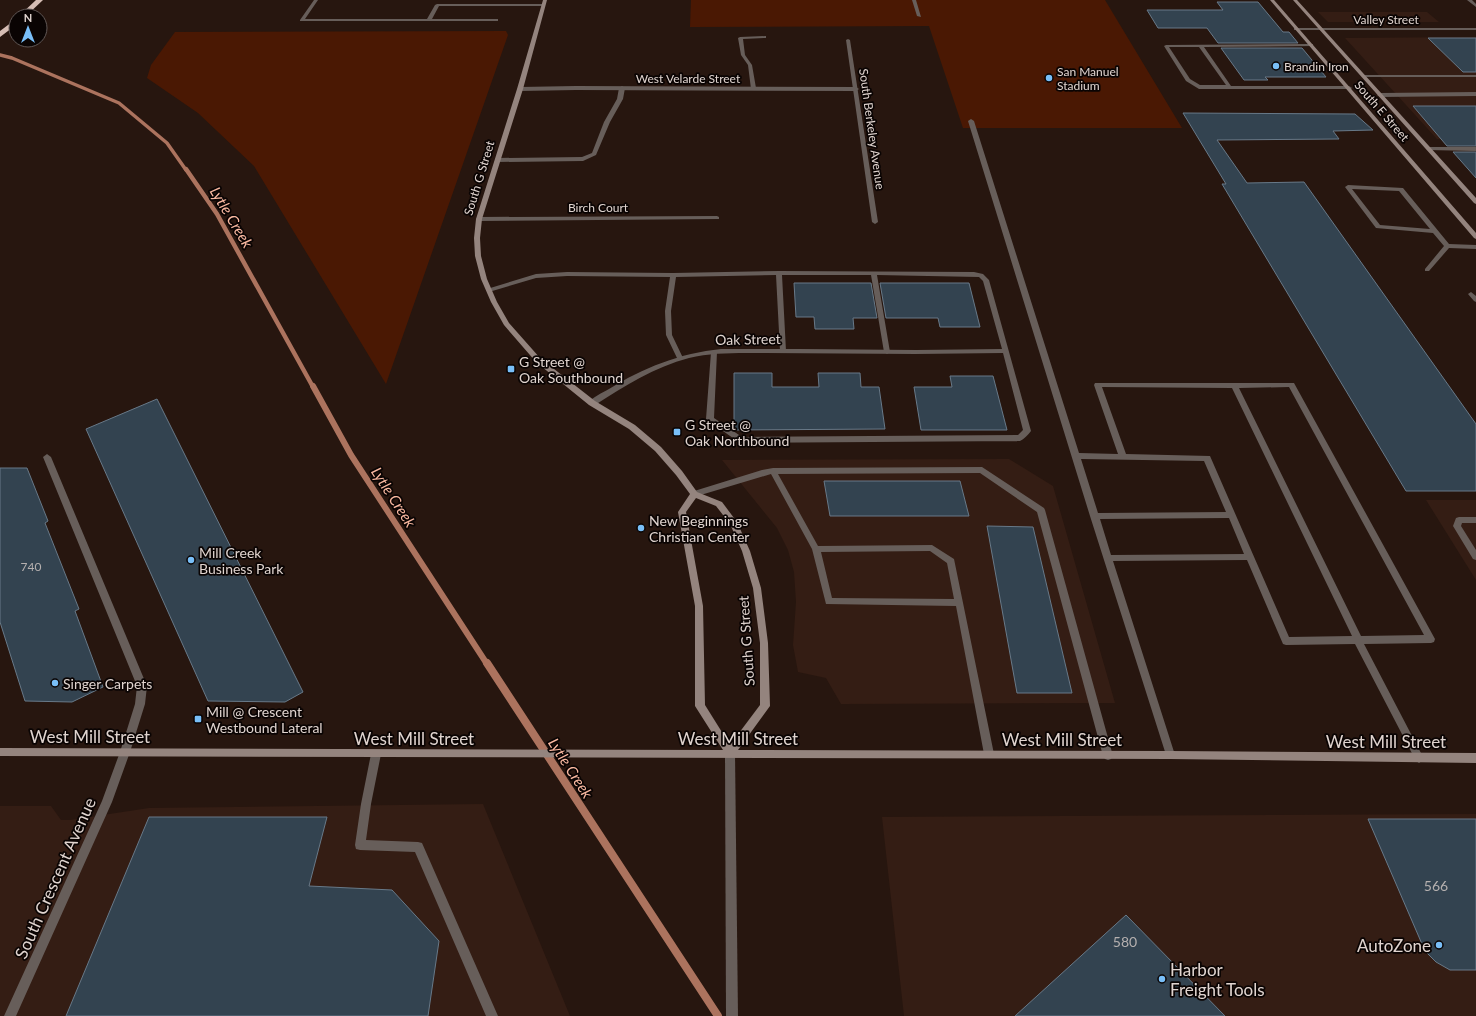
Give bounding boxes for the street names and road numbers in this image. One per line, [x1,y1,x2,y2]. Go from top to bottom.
street label: Valley Street [1353,12,1419,27]
street label: South Berkeley Avenue [856,68,888,190]
street label: West Velarde Street [636,71,741,86]
street label: South E Street [1352,78,1413,145]
street label: South G Street [461,138,498,217]
street label: Birch Court [568,200,629,215]
street label: Oak Street [715,330,781,348]
street label: South G Street [734,595,758,687]
street label: West Mill Street [30,726,150,747]
street label: West Mill Street [354,728,474,749]
street label: West Mill Street [678,728,798,749]
street label: West Mill Street [1002,729,1122,750]
street label: West Mill Street [1326,731,1446,752]
street label: South Crescent Avenue [10,794,100,962]

